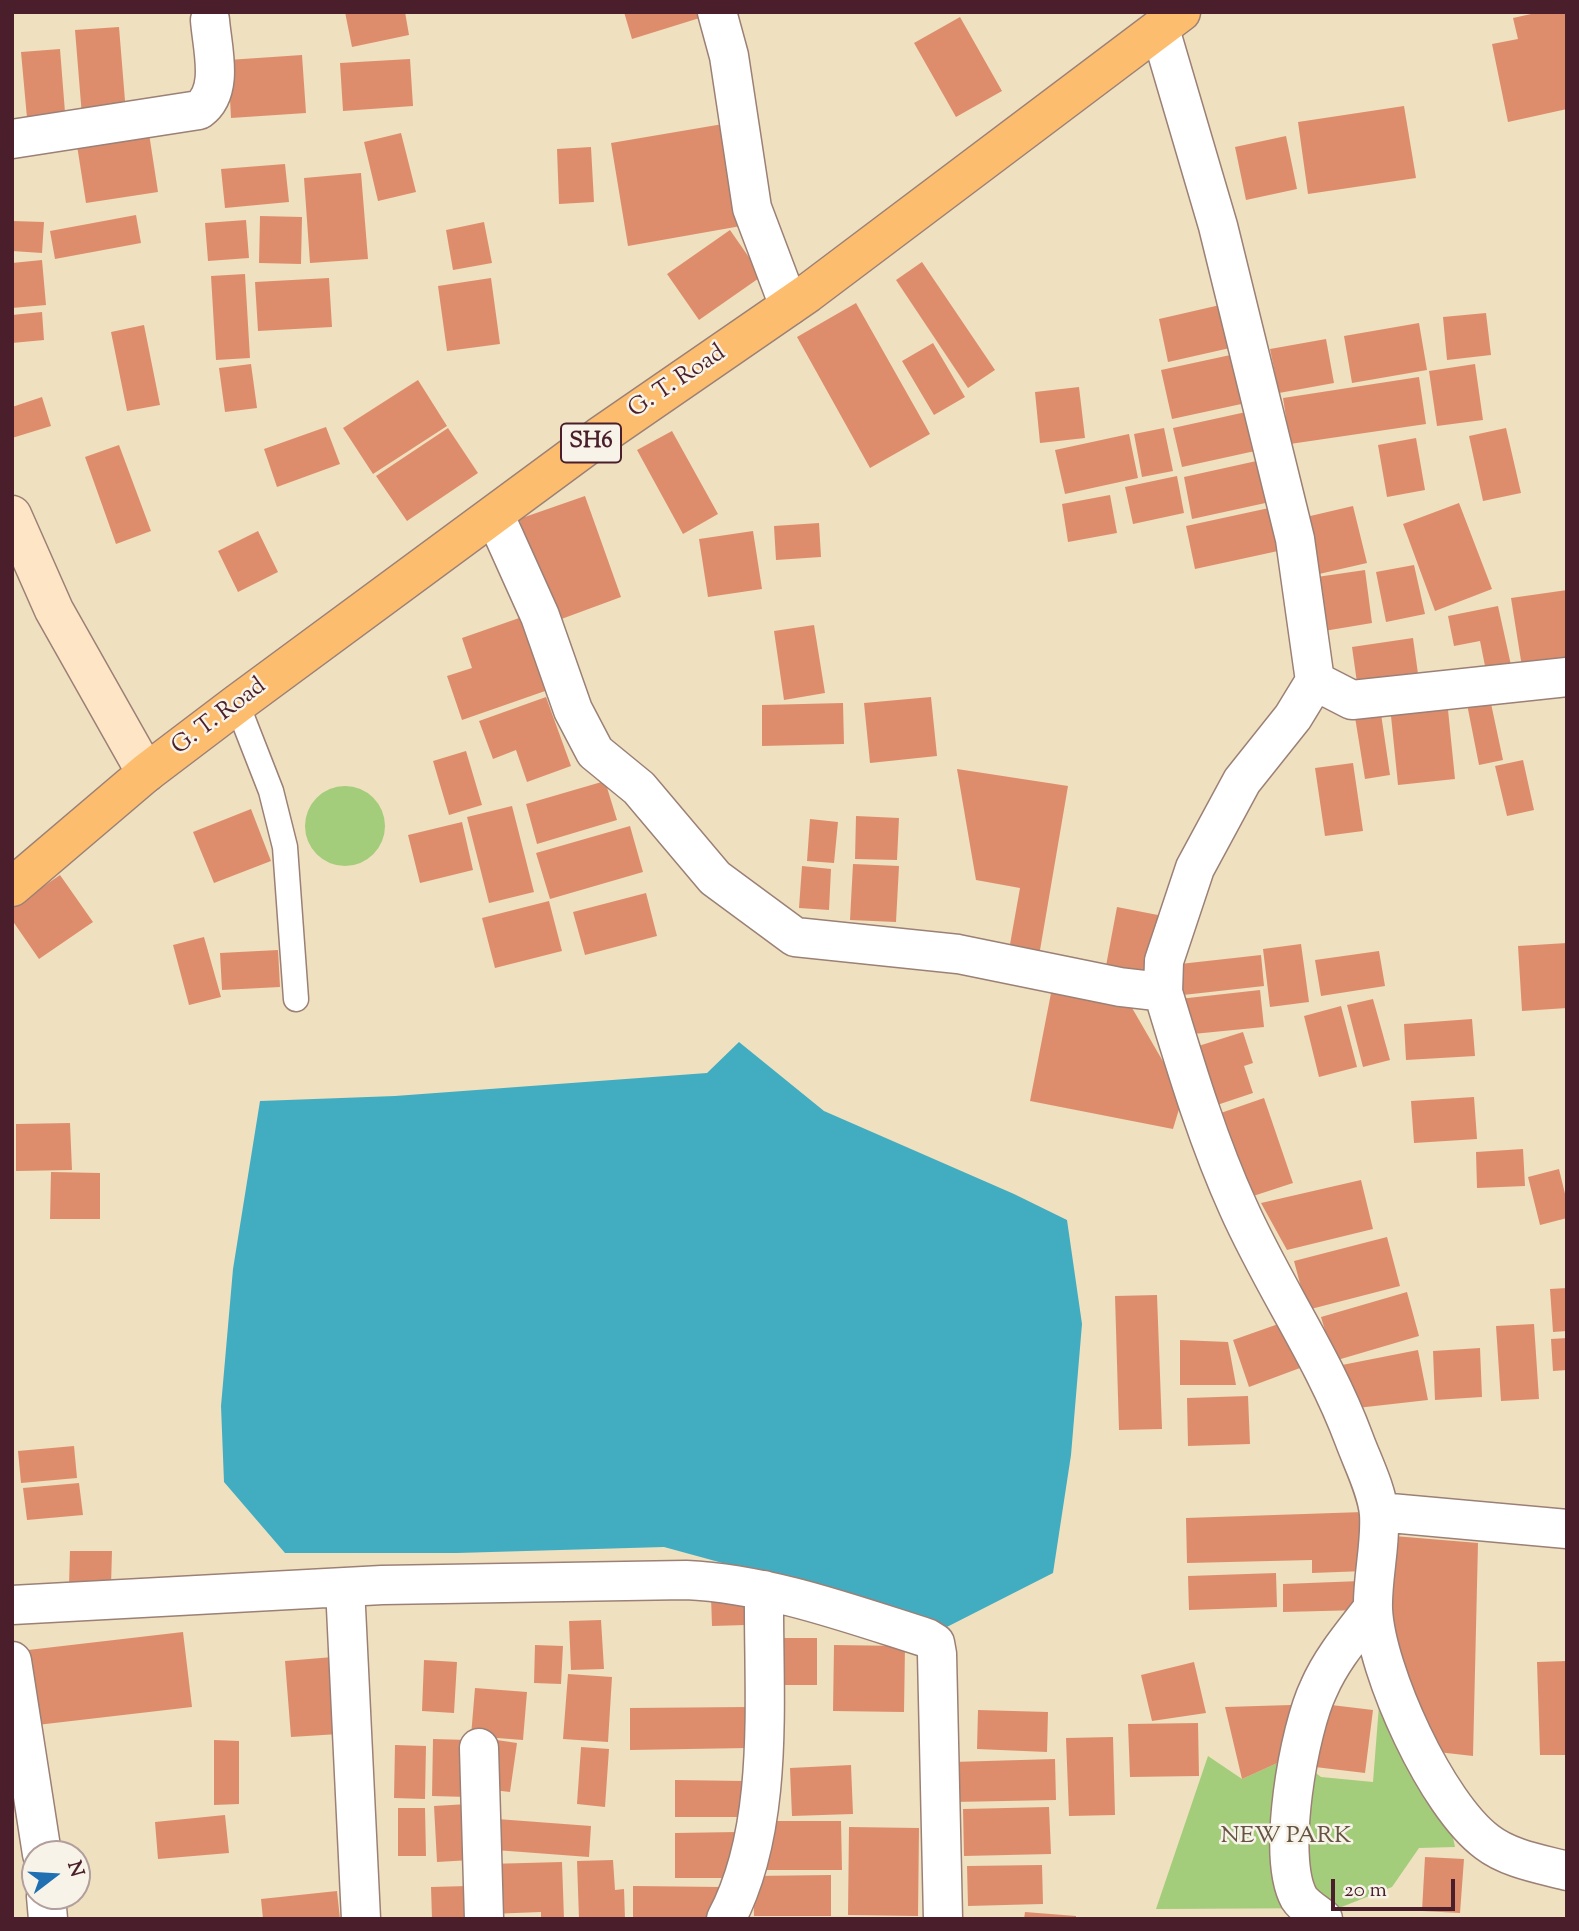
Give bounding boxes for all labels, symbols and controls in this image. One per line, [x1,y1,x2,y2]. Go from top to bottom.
street label: G. T. Road [624,340,732,426]
road number: SH6 [561,424,621,462]
street label: G. T. Road [167,673,273,763]
park label: NEW PARK [1221,1824,1351,1852]
north arrow [21,1840,91,1910]
text: N [60,1858,90,1880]
scale bar [1334,1864,1458,1908]
text: 20 m [1344,1876,1387,1906]

